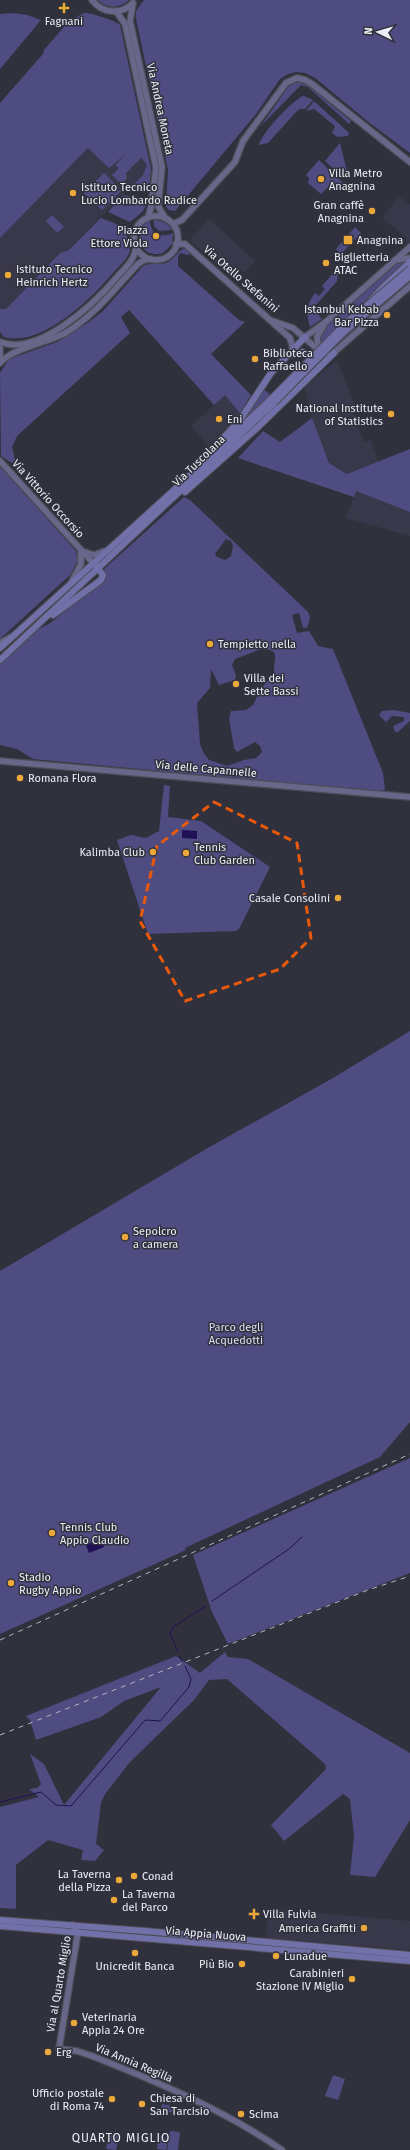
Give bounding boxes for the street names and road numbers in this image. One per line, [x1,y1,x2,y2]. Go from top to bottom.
street label: Via Andrea Moneta [144,62,176,156]
street label: Via Otello Stefanini [201,243,281,315]
street label: Via Tuscolana [170,433,228,489]
street label: Via Vittorio Occorsio [9,457,87,541]
street label: Via delle Capannelle [155,758,257,780]
street label: Via Appia Nuova [165,1924,247,1944]
street label: Via al Quarto Miglio [44,1935,74,2033]
street label: Via Annia Regilla [93,2041,175,2085]

